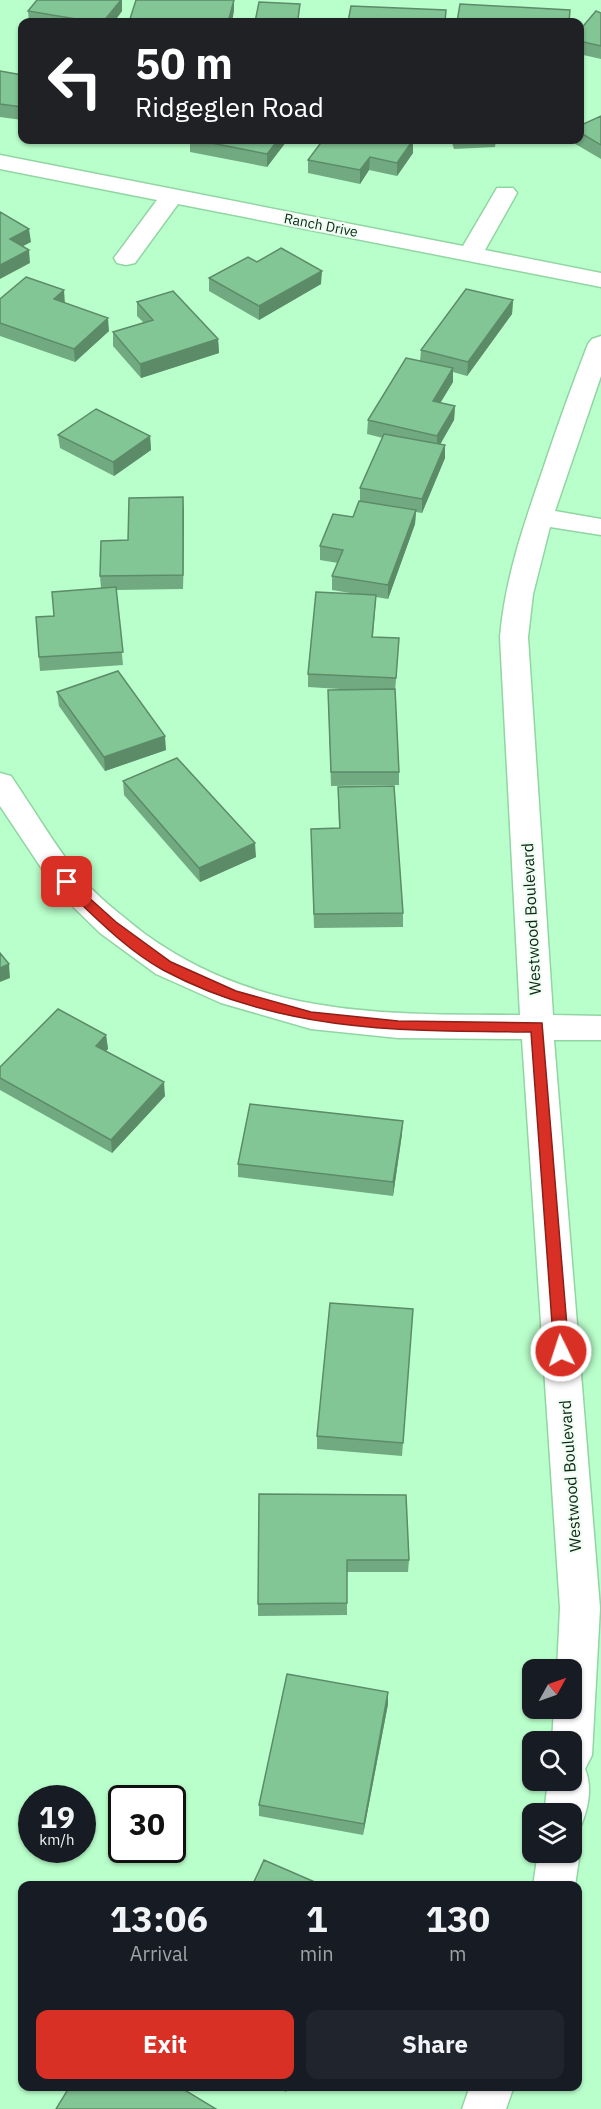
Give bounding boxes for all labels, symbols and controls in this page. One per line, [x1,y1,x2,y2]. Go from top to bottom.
text: 50 m [135,36,233,91]
icon: left [36,42,114,120]
text: Ridgeglen Road [135,89,324,124]
street label: Ranch Drive [282,209,360,241]
street label: Westwood Boulevard [517,843,545,995]
pin [41,856,92,907]
icon: arrive [50,865,83,898]
position arrow [529,1319,593,1383]
street label: Westwood Boulevard [555,1399,585,1553]
north arrow [522,1659,582,1719]
map controls [522,1659,582,1863]
button: search [522,1731,582,1791]
speed limit sign: 30 [108,1785,186,1863]
text: 19 [39,1797,75,1836]
button: layers [522,1803,582,1863]
text: km/h [39,1830,75,1849]
text: 13:06 [110,1895,208,1942]
text: 1 [306,1895,328,1942]
text: 130 [425,1895,490,1942]
text: Arrival [130,1940,188,1967]
text: min [300,1940,334,1967]
text: m [449,1940,467,1967]
button: Exit [36,2010,294,2079]
button: Share [306,2010,564,2079]

